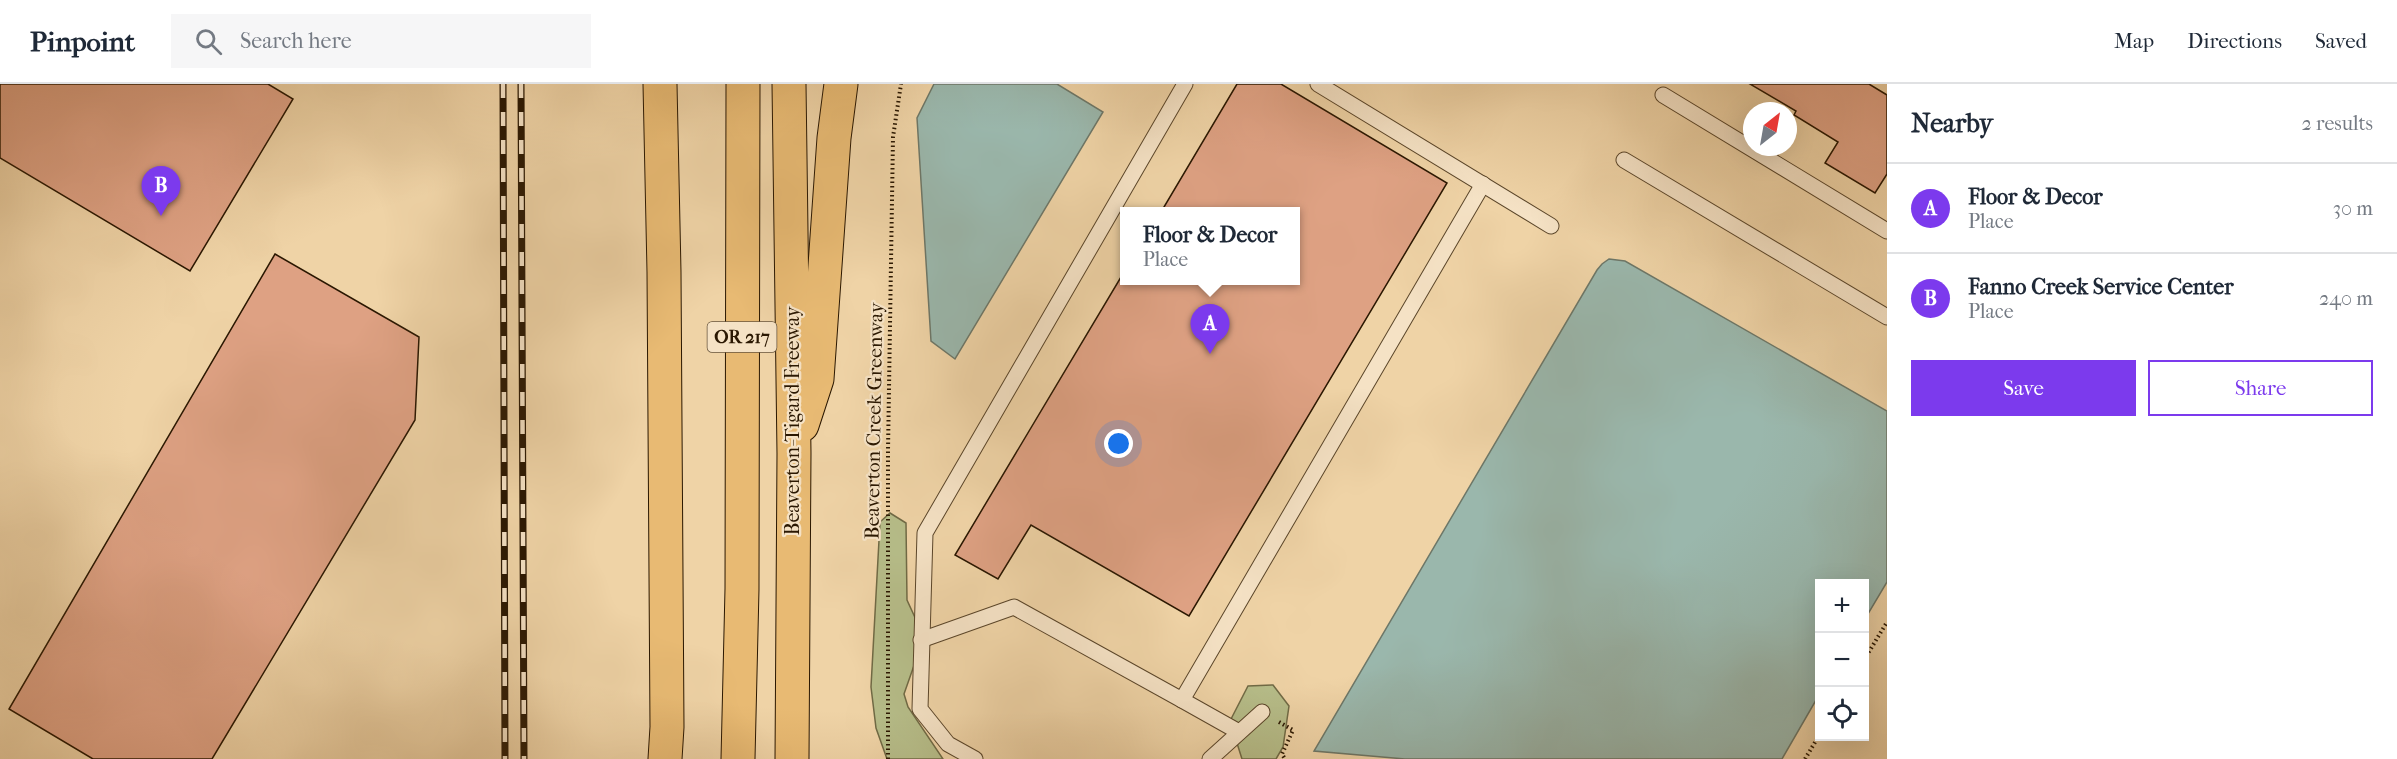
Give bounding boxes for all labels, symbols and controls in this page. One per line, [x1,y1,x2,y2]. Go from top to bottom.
search box [171,14,591,68]
text: Pinpoint [30,25,135,58]
icon: search [192,25,225,58]
text: Search here [240,28,352,54]
text: Map [2114,29,2154,53]
text: Directions [2187,29,2282,53]
text: Saved [2315,29,2367,53]
north arrow [1743,102,1797,156]
text: Nearby [1911,108,1993,139]
text: 2 results [2302,112,2373,135]
pin: B [142,166,180,216]
text: Floor & Decor [1968,184,2103,210]
text: A [1924,197,1937,220]
text: 30 m [2333,197,2373,220]
popup [1120,207,1300,285]
text: Place [1968,210,2014,233]
text: Floor & Decor [1143,222,1277,248]
text: Place [1143,248,1188,271]
text: Fanno Creek Service Center [1968,274,2234,300]
text: B [1924,287,1937,310]
text: 240 m [2319,287,2373,310]
text: Place [1968,300,2014,323]
street label: Beaverton Creek Greenway [860,301,888,540]
pin: A [1190,304,1230,354]
street label: Beaverton-Tigard Freeway [781,305,804,536]
road number: OR 217 [708,322,777,352]
button: Save [1911,360,2136,416]
button: Share [2148,360,2373,416]
your location [1104,429,1133,458]
map controls [1815,579,1869,741]
button: + [1815,579,1869,633]
button: − [1815,633,1869,687]
button: locate [1815,687,1869,741]

